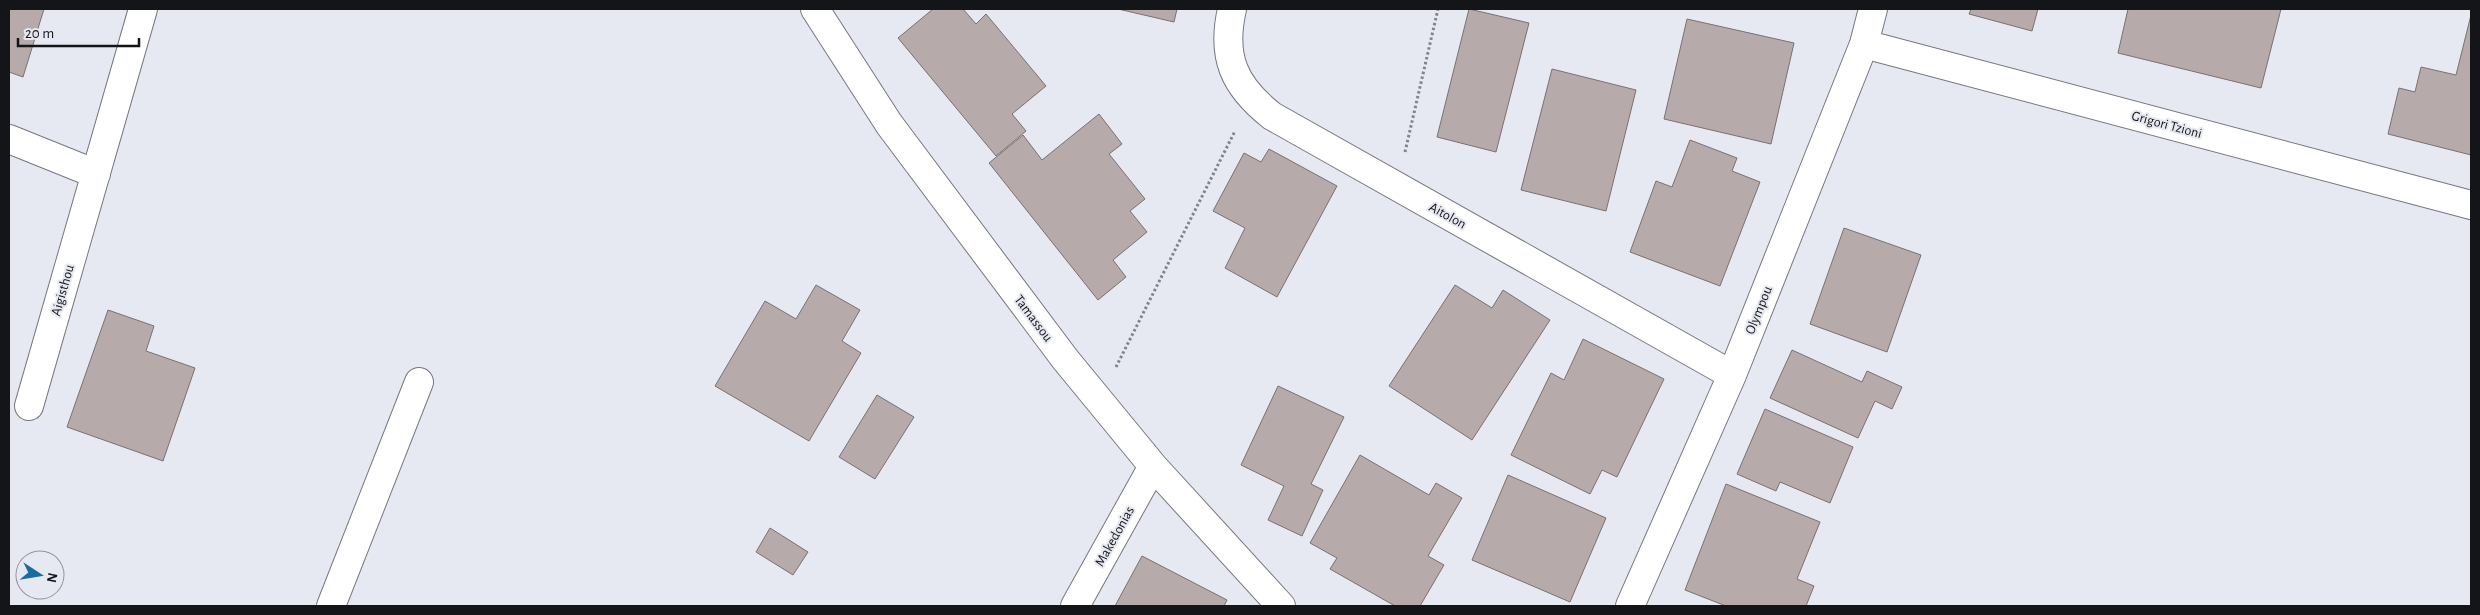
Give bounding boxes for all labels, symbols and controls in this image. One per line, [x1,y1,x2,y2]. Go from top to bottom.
scale bar [18,15,139,47]
text: 20 m [25,26,54,41]
street label: Grigori Tzioni [2130,109,2203,141]
street label: Aitolon [1427,200,1468,232]
street label: Aigisthou [49,263,77,318]
street label: Olympou [1743,284,1775,336]
street label: Tamassou [1011,293,1055,345]
street label: Makedonias [1093,504,1137,569]
north arrow [15,550,65,600]
text: N [44,571,60,584]

